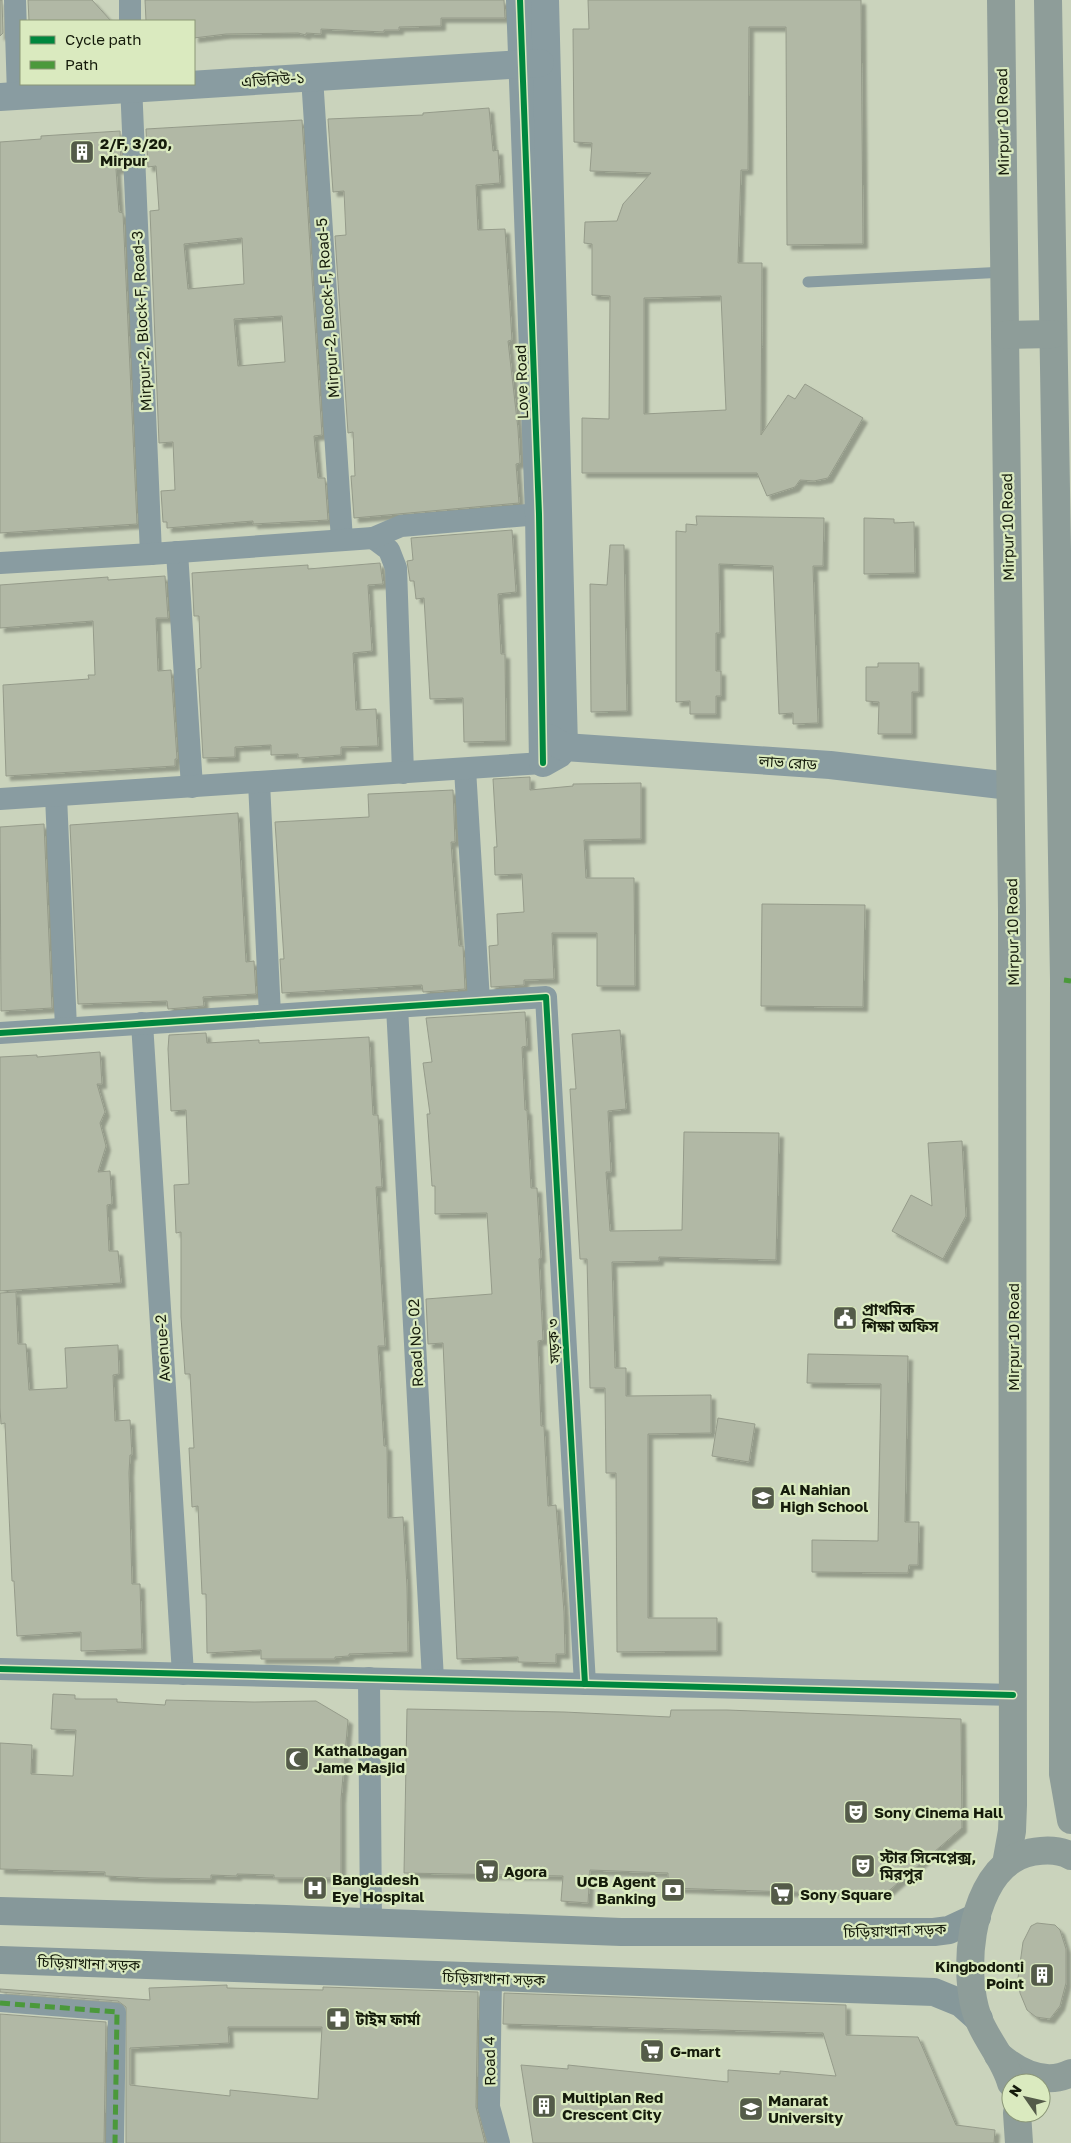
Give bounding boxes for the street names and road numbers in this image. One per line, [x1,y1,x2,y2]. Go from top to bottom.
street label: এভিনিউ-১ [241,68,305,90]
street label: Mirpur 10 Road [992,68,1012,176]
street label: Mirpur-2, Block-F, Road-5 [312,217,342,399]
street label: Mirpur-2, Block-F, Road-3 [127,230,155,412]
street label: Love Road [511,345,531,419]
street label: Mirpur 10 Road [997,473,1017,581]
street label: লাভ রোড [757,751,818,773]
street label: Mirpur 10 Road [1002,878,1022,986]
street label: Mirpur 10 Road [1004,1283,1022,1391]
street label: Road No- 02 [404,1298,426,1388]
street label: Avenue-2 [151,1314,173,1382]
street label: সড়ক ৩ [543,1318,563,1365]
street label: চিড়িয়াখানা সড়ক [842,1919,948,1941]
street label: চিড়িয়াখানা সড়ক [36,1952,142,1974]
street label: চিড়িয়াখানা সড়ক [441,1967,547,1989]
street label: Road 4 [480,2036,498,2086]

